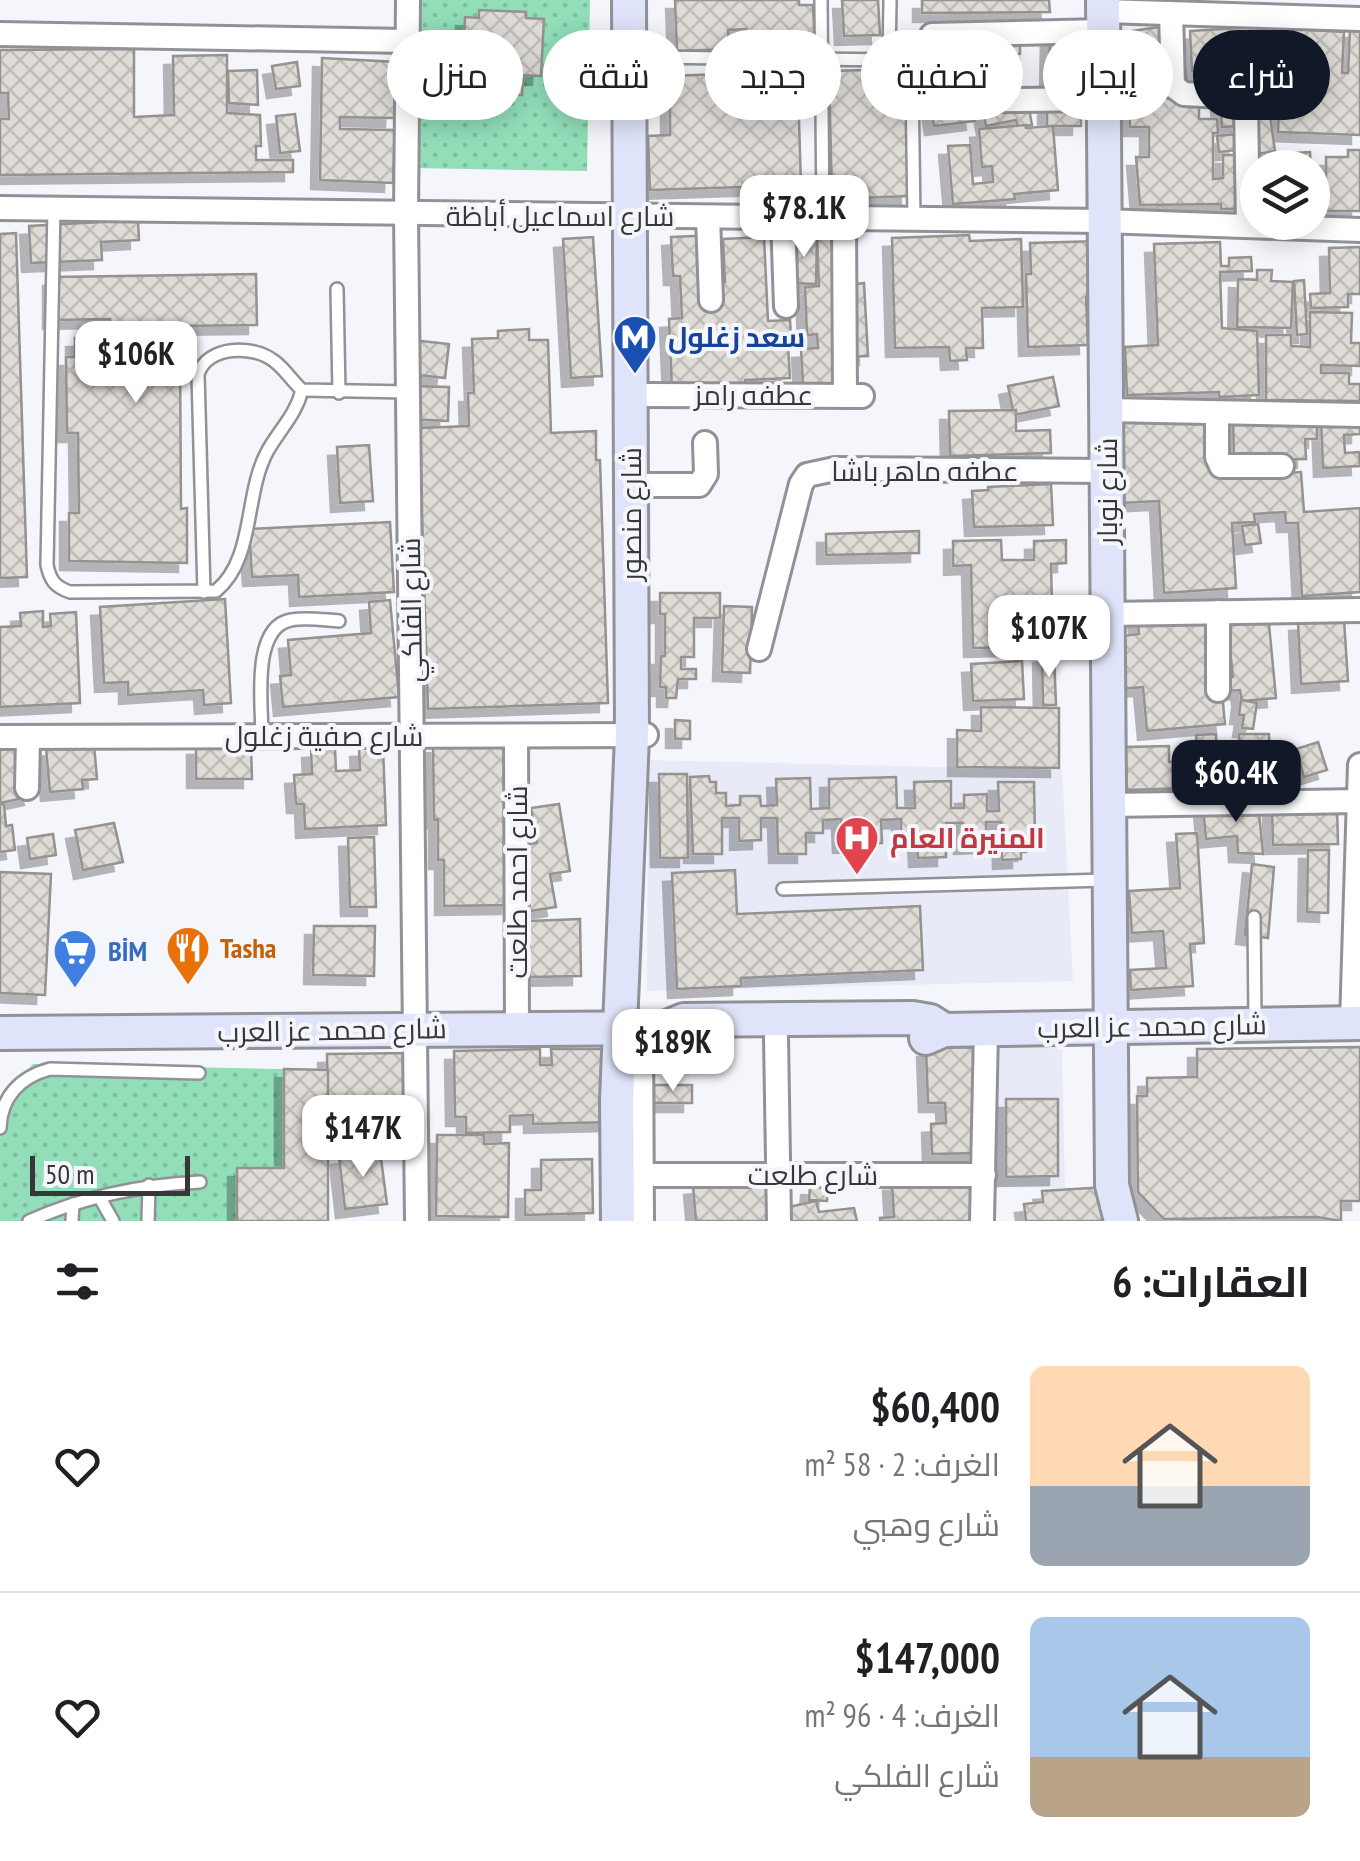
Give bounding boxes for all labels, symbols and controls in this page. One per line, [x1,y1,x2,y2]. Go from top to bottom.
chip: منزل [387,30,523,120]
chip: شقة [543,30,685,120]
chip: جديد [705,30,841,120]
chip: تصفية [861,30,1023,120]
chip: إيجار [1043,30,1173,120]
chip: شراء [1193,30,1330,120]
map controls [1240,150,1330,240]
button: layers [1240,150,1330,240]
pin: $78.1K [723,175,885,260]
text: $78.1K [762,186,846,228]
street label: شارع اسماعيل أباظة [446,197,674,235]
metro station icon: سعد زغلول [612,314,658,375]
place label: سعد زغلول [668,318,805,355]
pin: $106K [66,321,206,406]
text: $106K [97,332,175,374]
street label: عطفه رامز [693,376,813,413]
street label: شارع نوبار [1088,438,1126,546]
street label: شارع منصور [612,447,650,583]
street label: عطفه ماهر باشا [831,452,1019,489]
street label: شارع الفلكي [391,537,434,683]
pin: $107K [979,595,1119,680]
text: $107K [1010,606,1088,648]
street label: شارع صفية زغلول [225,717,423,755]
pin: $60.4K [1155,740,1317,825]
text: $60.4K [1194,751,1278,793]
street label: شارع احمد طلعت [498,785,536,979]
hospital icon: المنيرة العام [834,815,880,876]
place label: المنيرة العام [890,819,1045,858]
restaurant icon: Tasha [165,925,211,986]
supermarket icon: BİM [52,928,98,989]
place label: Tasha [220,929,276,966]
place label: BİM [108,932,147,969]
street label: شارع محمد عز العرب [1037,1005,1267,1047]
street label: شارع محمد عز العرب [217,1009,447,1051]
pin: $189K [603,1009,743,1094]
text: $189K [634,1020,712,1062]
pin: $147K [293,1095,433,1180]
text: $147K [324,1106,402,1148]
scale bar [30,1151,190,1196]
text: 50 m [45,1155,94,1192]
street label: شارع طلعت [748,1156,878,1194]
icon: filters [50,1254,105,1309]
text: العقارات: 6 [1112,1254,1310,1309]
text: $60,400 [870,1379,1000,1434]
icon: home [1110,1406,1230,1526]
icon: heart [50,1439,105,1494]
text: الغرف: 2 · 58 m² [804,1443,1000,1485]
text: شارع وهبي [853,1503,1000,1545]
text: $147,000 [855,1630,1000,1685]
icon: home [1110,1657,1230,1777]
icon: heart [50,1690,105,1745]
text: الغرف: 4 · 96 m² [804,1694,1000,1736]
text: شارع الفلكي [834,1754,1000,1796]

